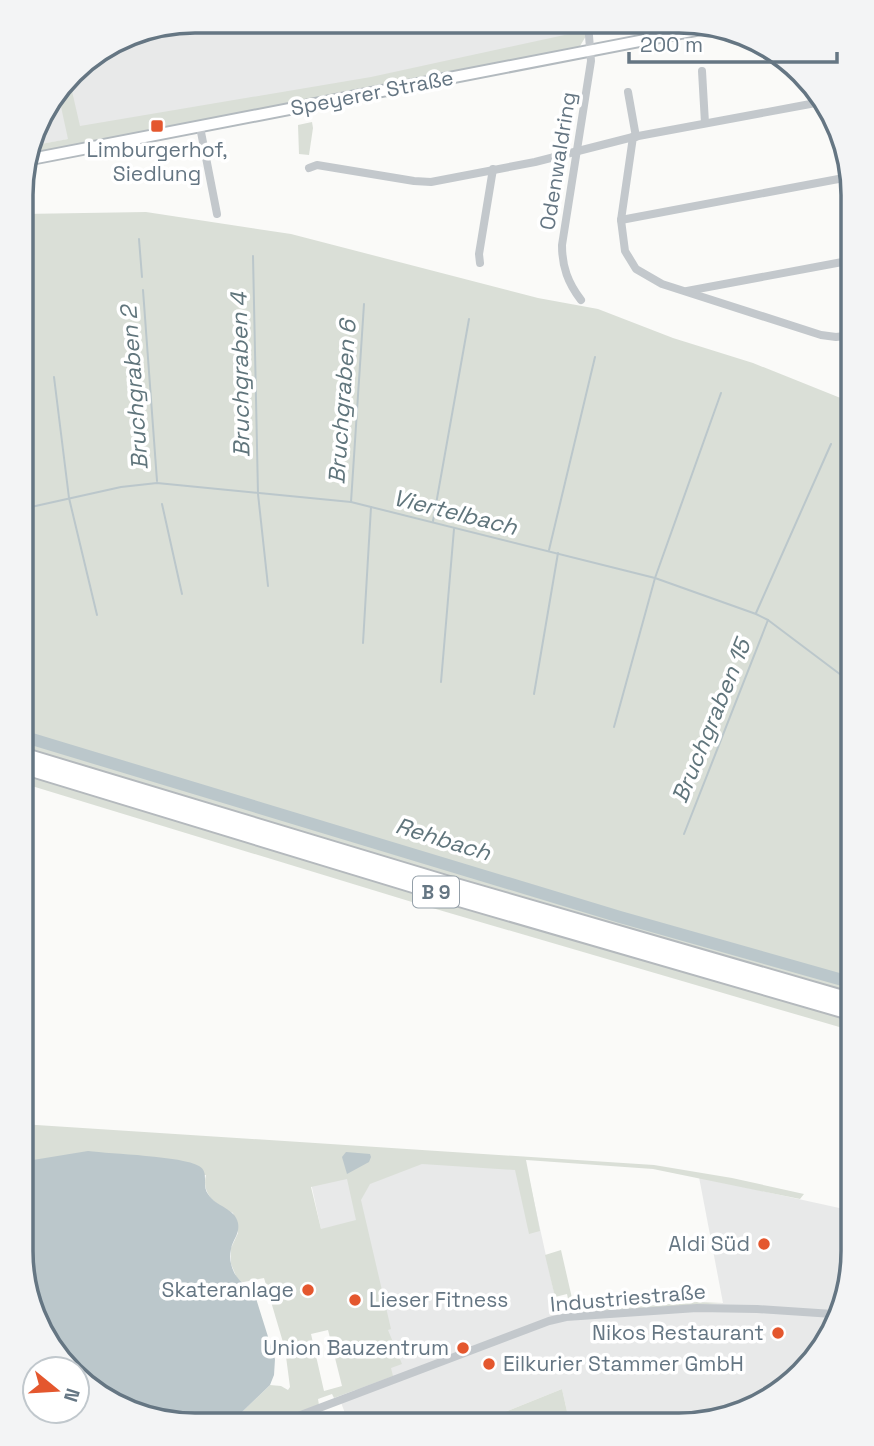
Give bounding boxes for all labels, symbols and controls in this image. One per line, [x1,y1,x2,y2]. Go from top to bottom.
scale bar [629,21,837,65]
text: 200 m [640,31,703,58]
street label: Speyerer Straße [288,63,456,122]
street label: Odenwaldring [533,90,582,232]
marker: Limburgerhof, Siedlung [149,118,165,134]
place label: Limburgerhof, Siedlung [86,136,228,187]
water label: Bruchgraben 4 [224,291,256,458]
water label: Bruchgraben 2 [113,303,155,471]
water label: Bruchgraben 6 [321,316,363,485]
water label: Viertelbach [390,482,521,542]
water label: Bruchgraben 15 [665,632,759,807]
water label: Rehbach [392,810,495,868]
road number: B 9 [413,876,459,908]
place label: Aldi Süd [668,1230,750,1257]
marker: Aldi Süd [756,1236,772,1252]
place label: Skateranlage [162,1276,294,1303]
street label: Industriestraße [549,1277,707,1318]
marker: Skateranlage [300,1282,316,1298]
place label: Lieser Fitness [369,1286,508,1313]
marker: Lieser Fitness [347,1292,363,1308]
place label: Nikos Restaurant [592,1319,764,1346]
marker: Nikos Restaurant [770,1325,786,1341]
place label: Union Bauzentrum [263,1334,449,1361]
marker: Union Bauzentrum [455,1340,471,1356]
place label: Eilkurier Stammer GmbH [503,1350,744,1377]
north arrow [21,1355,91,1425]
marker: Eilkurier Stammer GmbH [481,1356,497,1372]
text: N [58,1385,86,1405]

